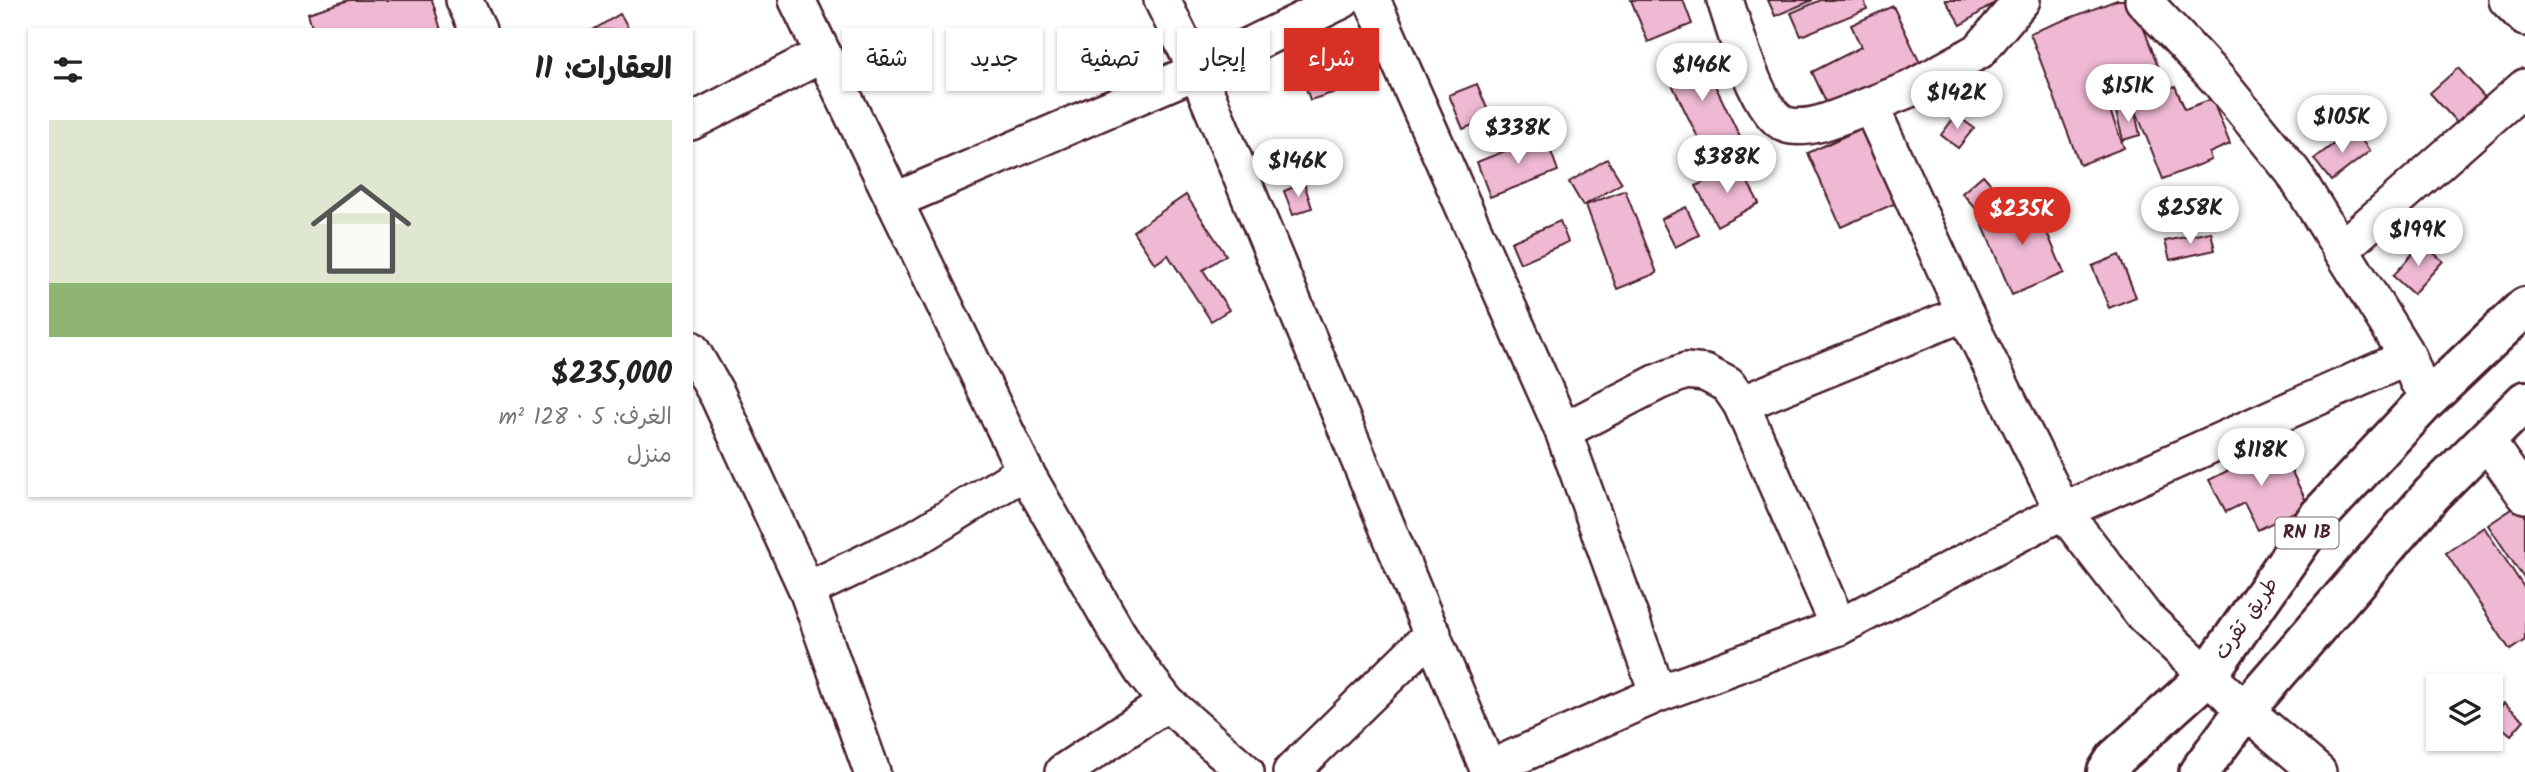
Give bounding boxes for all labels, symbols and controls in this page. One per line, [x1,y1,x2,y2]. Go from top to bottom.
chip: شقة [842,28,932,91]
chip: جديد [946,28,1043,91]
chip: تصفية [1057,28,1163,91]
chip: إيجار [1177,28,1270,91]
chip: شراء [1284,28,1379,91]
pin: $146K [1653,43,1751,103]
text: العقارات: 11 [534,46,672,94]
text: $146K [1672,48,1732,84]
icon: filters [49,51,87,89]
pin: $151K [2079,64,2177,124]
text: $151K [2102,69,2155,105]
pin: $142K [1908,72,2006,131]
text: $142K [1927,76,1987,112]
pin: $105K [2293,96,2391,155]
text: $105K [2313,100,2371,136]
pin: $338K [1469,106,1567,166]
text: $338K [1485,111,1551,147]
pin: $388K [1678,136,1776,195]
pin: $146K [1249,140,1347,199]
text: $388K [1693,140,1761,176]
text: $146K [1268,144,1328,180]
icon: home [298,166,424,292]
pin: $258K [2141,187,2239,246]
pin: $235K [1973,188,2071,247]
text: $258K [2157,191,2223,227]
text: $235K [1989,192,2055,228]
pin: $199K [2369,208,2467,268]
text: $199K [2389,213,2447,249]
text: $235,000 [551,351,672,399]
text: الغرف: 5 · 128 m² [499,400,672,436]
pin: $118K [2212,428,2310,488]
text: $118K [2234,433,2288,469]
text: منزل [627,438,672,474]
road number: RN 1B [2276,518,2338,548]
street label: طريق تقرت [2206,571,2288,667]
map controls [2426,674,2503,751]
button: layers [2426,674,2503,751]

